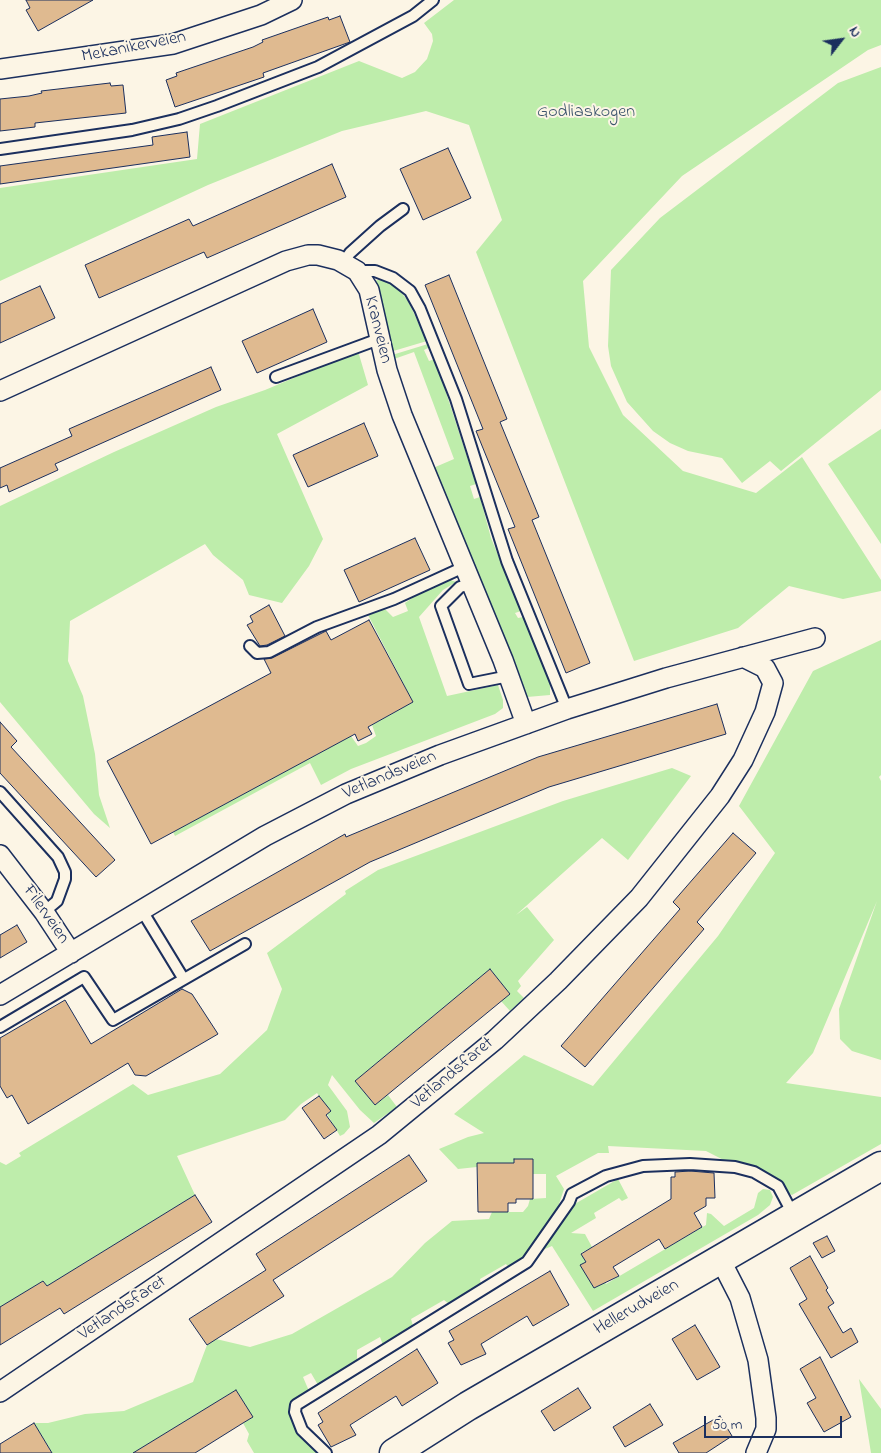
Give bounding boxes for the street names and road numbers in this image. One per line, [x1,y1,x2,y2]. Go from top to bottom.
street label: Mekanikerveien [80,27,188,69]
street label: Kranveien [358,294,396,366]
street label: Vetlandsveien [340,747,440,805]
street label: Filerveien [17,881,73,949]
street label: Vetlandsfaret [407,1033,499,1115]
street label: Vetlandsfaret [75,1272,171,1346]
street label: Hellerudveien [591,1275,683,1341]

